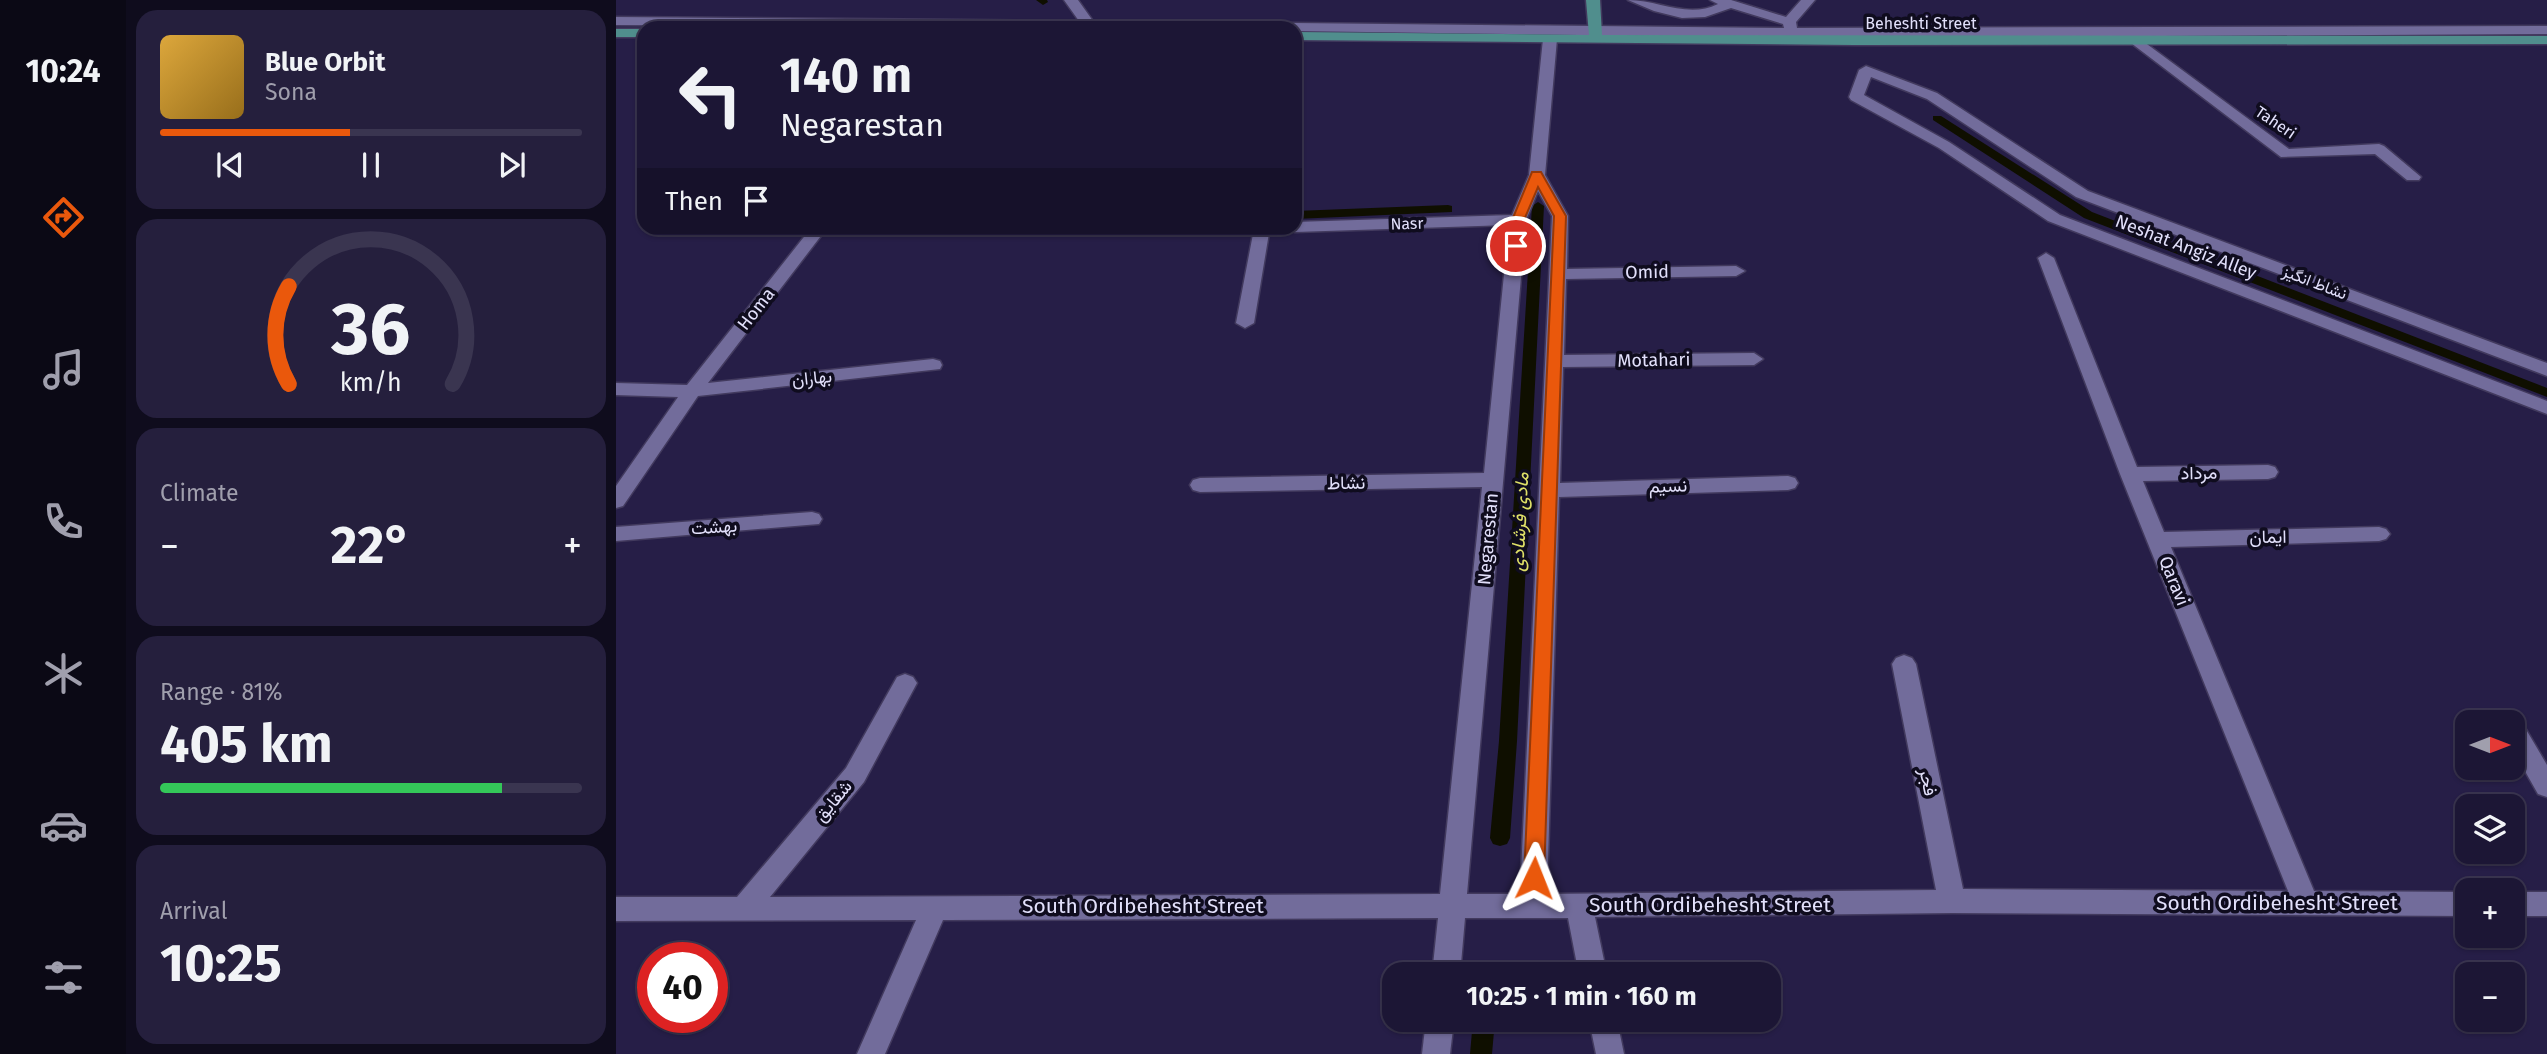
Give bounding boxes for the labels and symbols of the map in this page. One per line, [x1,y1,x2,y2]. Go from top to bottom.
street label: Beheshti Street [1865,14,1977,33]
street label: Taheri [2252,102,2300,143]
street label: Neshat Angiz Alley [2112,210,2260,284]
street label: Nasr [1390,213,1425,234]
pin [1486,216,1546,276]
street label: Omid [1625,261,1669,283]
street label: نشاط انگیز [2279,261,2350,304]
street label: Homa [733,283,779,335]
street label: Motahari [1617,348,1691,372]
street label: بهاران [791,365,833,391]
street label: مرداد [2181,462,2217,484]
water label: مادی فرشادی [1505,471,1534,572]
street label: نشاط [1327,472,1365,494]
street label: نسیم [1648,474,1688,499]
street label: Negarestan [1473,492,1503,586]
street label: بهشت [690,514,738,540]
street label: ایمان [2249,526,2287,548]
street label: Qaravi [2154,553,2194,609]
north arrow [2455,710,2525,780]
street label: فجر [1914,765,1942,798]
street label: شقایق [809,776,857,826]
position arrow [1497,841,1571,915]
street label: South Ordibehesht Street [2156,890,2398,916]
street label: South Ordibehesht Street [1589,892,1831,918]
street label: South Ordibehesht Street [1022,893,1264,919]
speed limit sign: 40 [637,942,728,1033]

